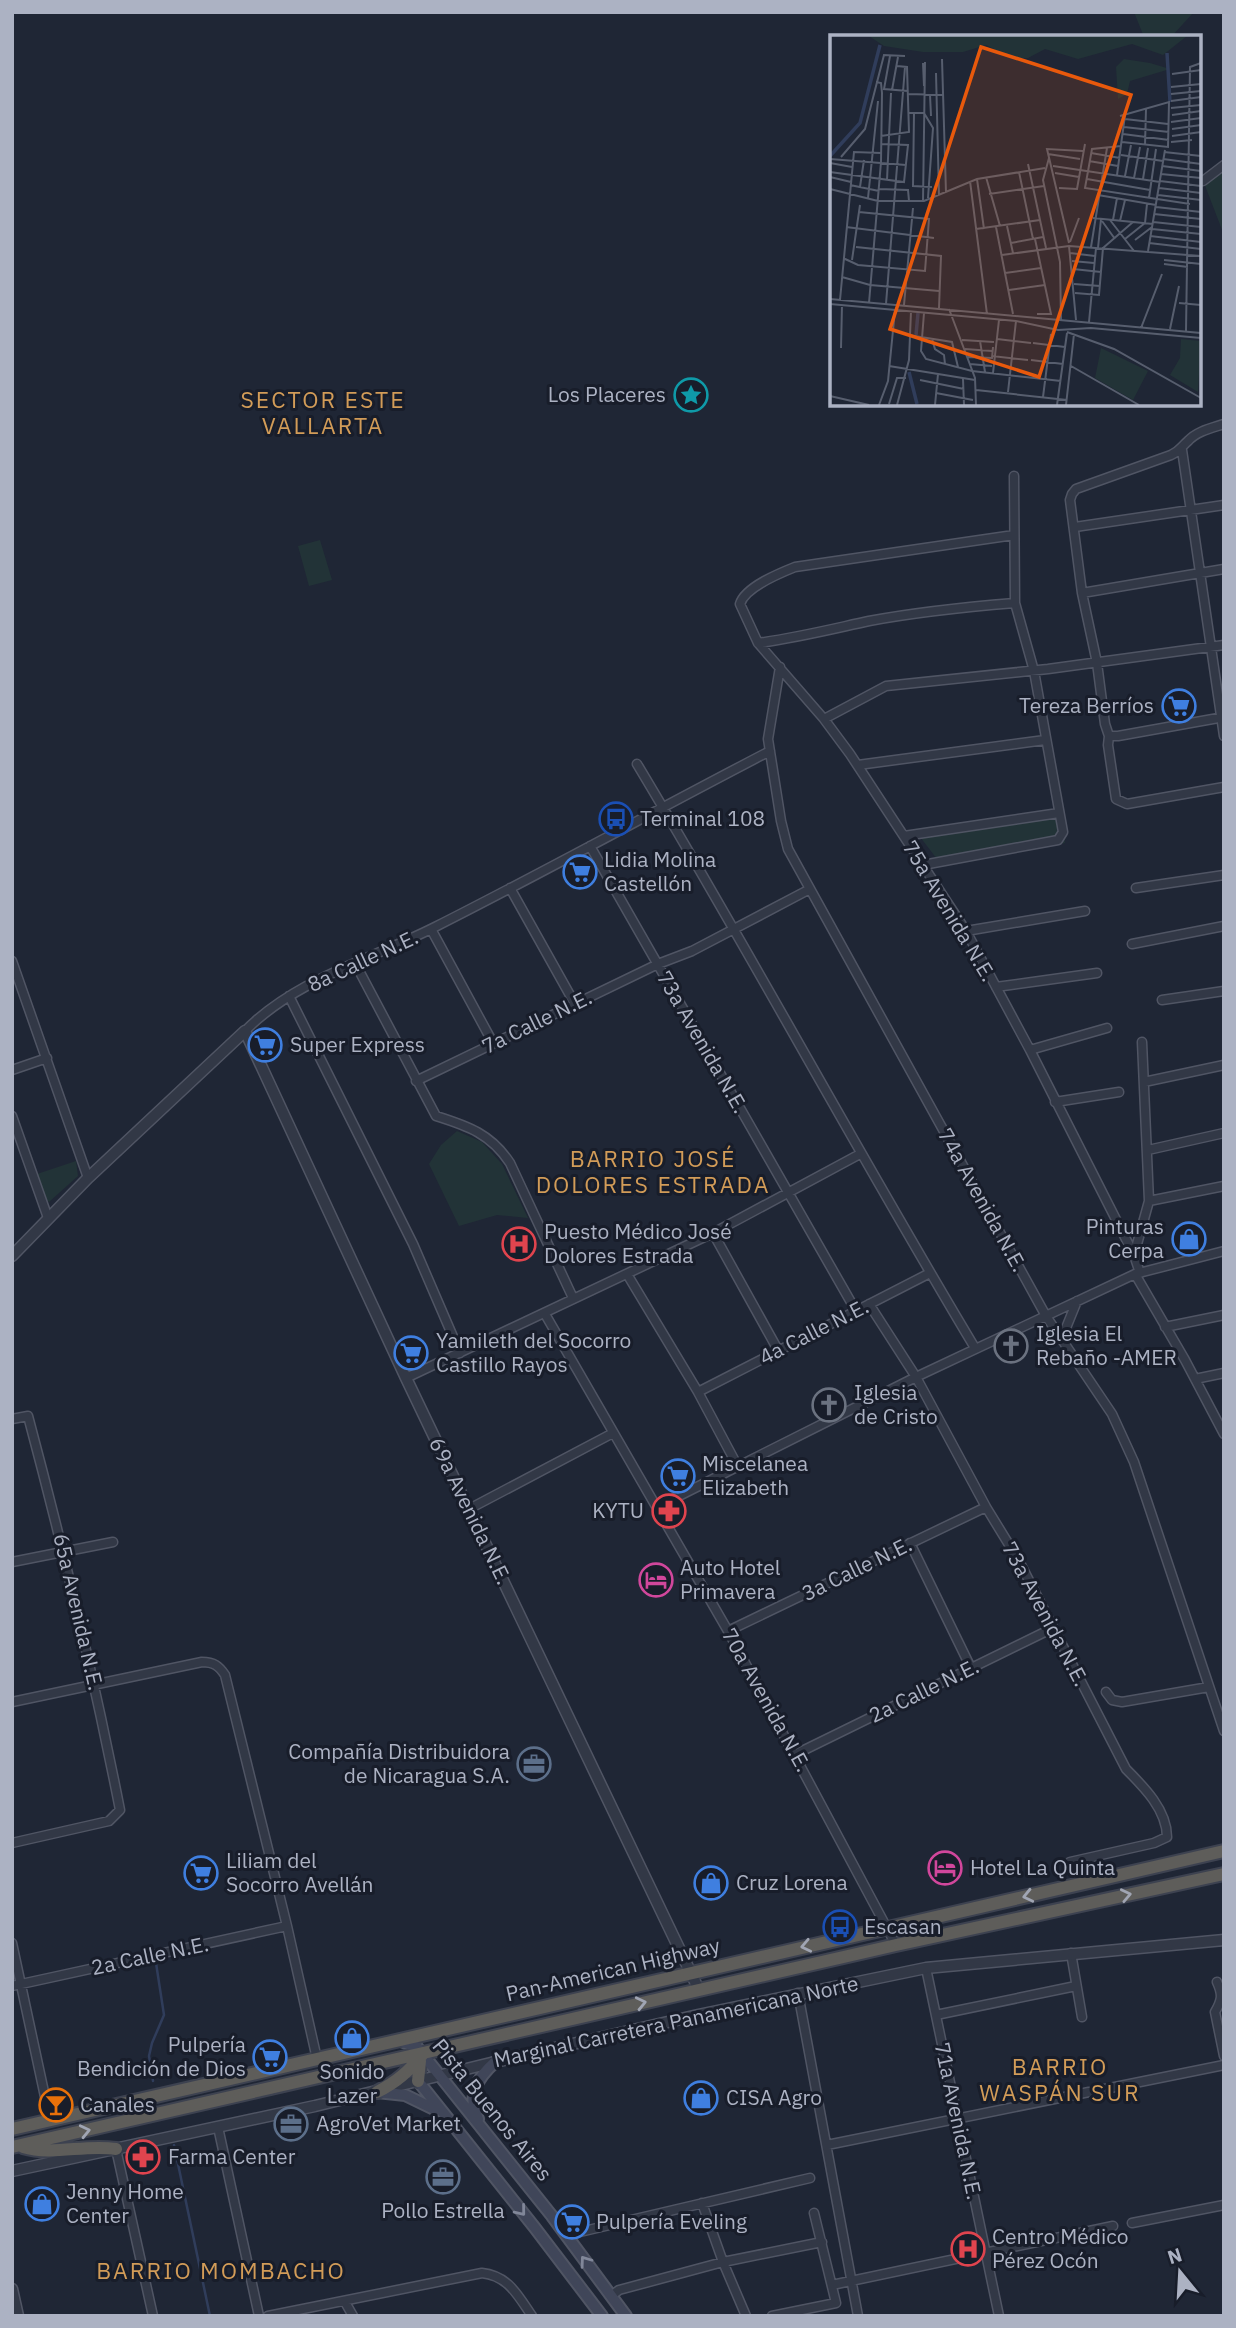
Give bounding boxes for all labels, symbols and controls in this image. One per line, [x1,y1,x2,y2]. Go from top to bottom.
inset map [830,35,1201,406]
place icon: Los Placeres [672,376,710,414]
place label: Los Placeres [548,380,666,408]
district label: SECTOR ESTE VALLARTA [240,384,406,440]
supermarket icon: Tereza Berríos [1160,687,1198,725]
place label: Tereza Berríos [1019,691,1154,719]
bus stop icon: Terminal 108 [597,800,635,838]
place label: Terminal 108 [640,804,765,832]
street label: 75a Avenida N.E. [897,835,1003,986]
place label: Lidia Molina Castellón [604,845,716,897]
supermarket icon: Lidia Molina Castellón [561,853,599,891]
street label: 8a Calle N.E. [303,922,423,998]
street label: 73a Avenida N.E. [651,965,755,1118]
street label: 7a Calle N.E. [477,982,596,1060]
supermarket icon: Super Express [246,1026,284,1064]
place label: Super Express [290,1030,425,1058]
street label: 74a Avenida N.E. [932,1123,1034,1276]
district label: BARRIO JOSÉ DOLORES ESTRADA [536,1143,770,1199]
place label: Pinturas Cerpa [1086,1212,1164,1264]
place label: Puesto Médico José Dolores Estrada [544,1217,732,1269]
shop icon: Pinturas Cerpa [1170,1220,1208,1258]
hospital icon: Puesto Médico José Dolores Estrada [500,1225,538,1263]
street label: 4a Calle N.E. [754,1292,873,1371]
place label: Iglesia El Rebaño -AMER [1036,1319,1177,1371]
place label: Yamileth del Socorro Castillo Rayos [436,1326,631,1378]
church icon: Iglesia El Rebaño -AMER [992,1327,1030,1365]
supermarket icon: Yamileth del Socorro Castillo Rayos [392,1334,430,1372]
place label: Iglesia de Cristo [854,1378,938,1430]
church icon: Iglesia de Cristo [810,1386,848,1424]
street label: 69a Avenida N.E. [423,1432,519,1589]
place label: Miscelanea Elizabeth [702,1449,808,1501]
supermarket icon: Miscelanea Elizabeth [659,1457,697,1495]
pharmacy icon: KYTU [650,1492,688,1530]
place label: KYTU [592,1496,644,1524]
street label: 3a Calle N.E. [797,1529,916,1607]
street label: 65a Avenida N.E. [47,1531,111,1693]
street label: 73a Avenida N.E. [996,1536,1096,1691]
place label: Auto Hotel Primavera [680,1553,781,1605]
hotel icon: Auto Hotel Primavera [637,1561,675,1599]
street label: 70a Avenida N.E. [716,1623,818,1776]
street label: 2a Calle N.E. [864,1651,983,1729]
place label: Compañía Distribuidora de Nicaragua S.A. [288,1737,510,1789]
office icon: Compañía Distribuidora de Nicaragua S.A. [515,1745,553,1783]
place label: Liliam del Socorro Avellán [226,1846,373,1898]
hotel icon: Hotel La Quinta [926,1849,964,1887]
place label: Hotel La Quinta [970,1853,1115,1881]
supermarket icon: Liliam del Socorro Avellán [182,1854,220,1892]
shop icon: Cruz Lorena [692,1864,730,1902]
place label: Cruz Lorena [736,1868,848,1896]
one-way arrow [1022,1887,1034,1902]
one-way arrow [1120,1889,1132,1903]
bus stop icon: Escasan [821,1908,859,1946]
place label: Escasan [864,1912,942,1940]
street label: 2a Calle N.E. [89,1929,211,1981]
street label: Pan-American Highway [503,1931,723,2007]
one-way arrow [800,1938,812,1953]
street label: Marginal Carretera Panamericana Norte [491,1969,861,2073]
one-way arrow [635,1997,647,2012]
shop icon: Sonido Lazer [333,2019,371,2057]
place label: Pulpería Bendición de Dios [77,2030,246,2082]
street label: Pista Buenos Aires [427,2032,559,2186]
supermarket icon: Pulpería Bendición de Dios [251,2038,289,2076]
street label: 71a Avenida N.E. [929,2040,989,2202]
district label: BARRIO WASPÁN SUR [979,2051,1141,2107]
place label: Sonido Lazer [319,2057,385,2109]
shop icon: CISA Agro [682,2079,720,2117]
place label: CISA Agro [726,2083,822,2111]
bar icon: Canales [37,2086,75,2124]
place label: Canales [80,2090,155,2118]
office icon: AgroVet Market [272,2105,310,2143]
place label: AgroVet Market [316,2109,461,2137]
one-way arrow [79,2124,91,2139]
pharmacy icon: Farma Center [124,2138,162,2176]
place label: Farma Center [168,2142,296,2170]
office icon: Pollo Estrella [424,2158,462,2196]
place label: Jenny Home Center [66,2177,184,2229]
shop icon: Jenny Home Center [23,2185,61,2223]
place label: Pollo Estrella [381,2196,505,2224]
one-way arrow [513,2203,526,2215]
supermarket icon: Pulpería Eveling [553,2203,591,2241]
place label: Pulpería Eveling [596,2207,747,2235]
place label: Centro Médico Pérez Ocón [992,2222,1128,2274]
hospital icon: Centro Médico Pérez Ocón [949,2230,987,2268]
north arrow [1145,2237,1215,2307]
text: N [1164,2242,1185,2269]
district label: BARRIO MOMBACHO [96,2255,346,2285]
one-way arrow [581,2256,593,2269]

